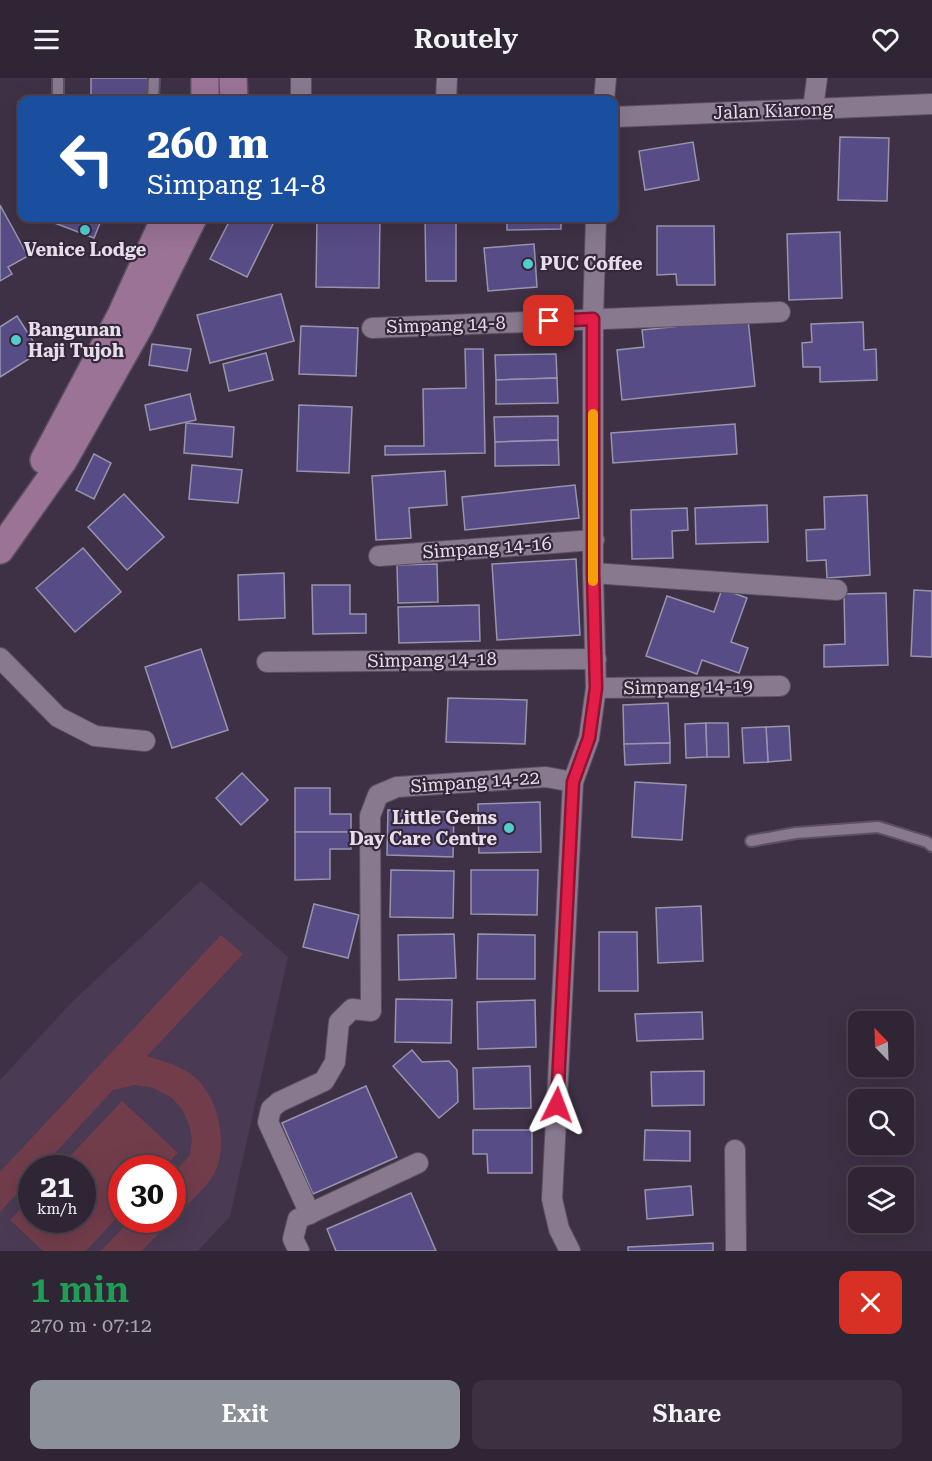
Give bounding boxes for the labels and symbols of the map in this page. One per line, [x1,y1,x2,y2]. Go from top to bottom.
street label: Jalan Kiarong [713,98,834,123]
marker: Venice Lodge [78,223,92,237]
place label: Venice Lodge [24,239,147,260]
place label: PUC Coffee [540,253,643,274]
marker: PUC Coffee [521,257,535,271]
pin [523,295,574,346]
street label: Simpang 14-8 [386,312,506,337]
place label: Bangunan Haji Tujoh [28,319,124,361]
marker: Bangunan Haji Tujoh [9,333,23,347]
street label: Simpang 14-16 [422,533,552,562]
street label: Simpang 14-18 [367,648,497,671]
street label: Simpang 14-19 [623,675,753,698]
street label: Simpang 14-22 [410,767,540,796]
place label: Little Gems Day Care Centre [349,807,497,849]
marker: Little Gems Day Care Centre [502,821,516,835]
north arrow [848,1011,914,1077]
position arrow [525,1073,589,1137]
speed limit sign: 30 [108,1155,186,1233]

